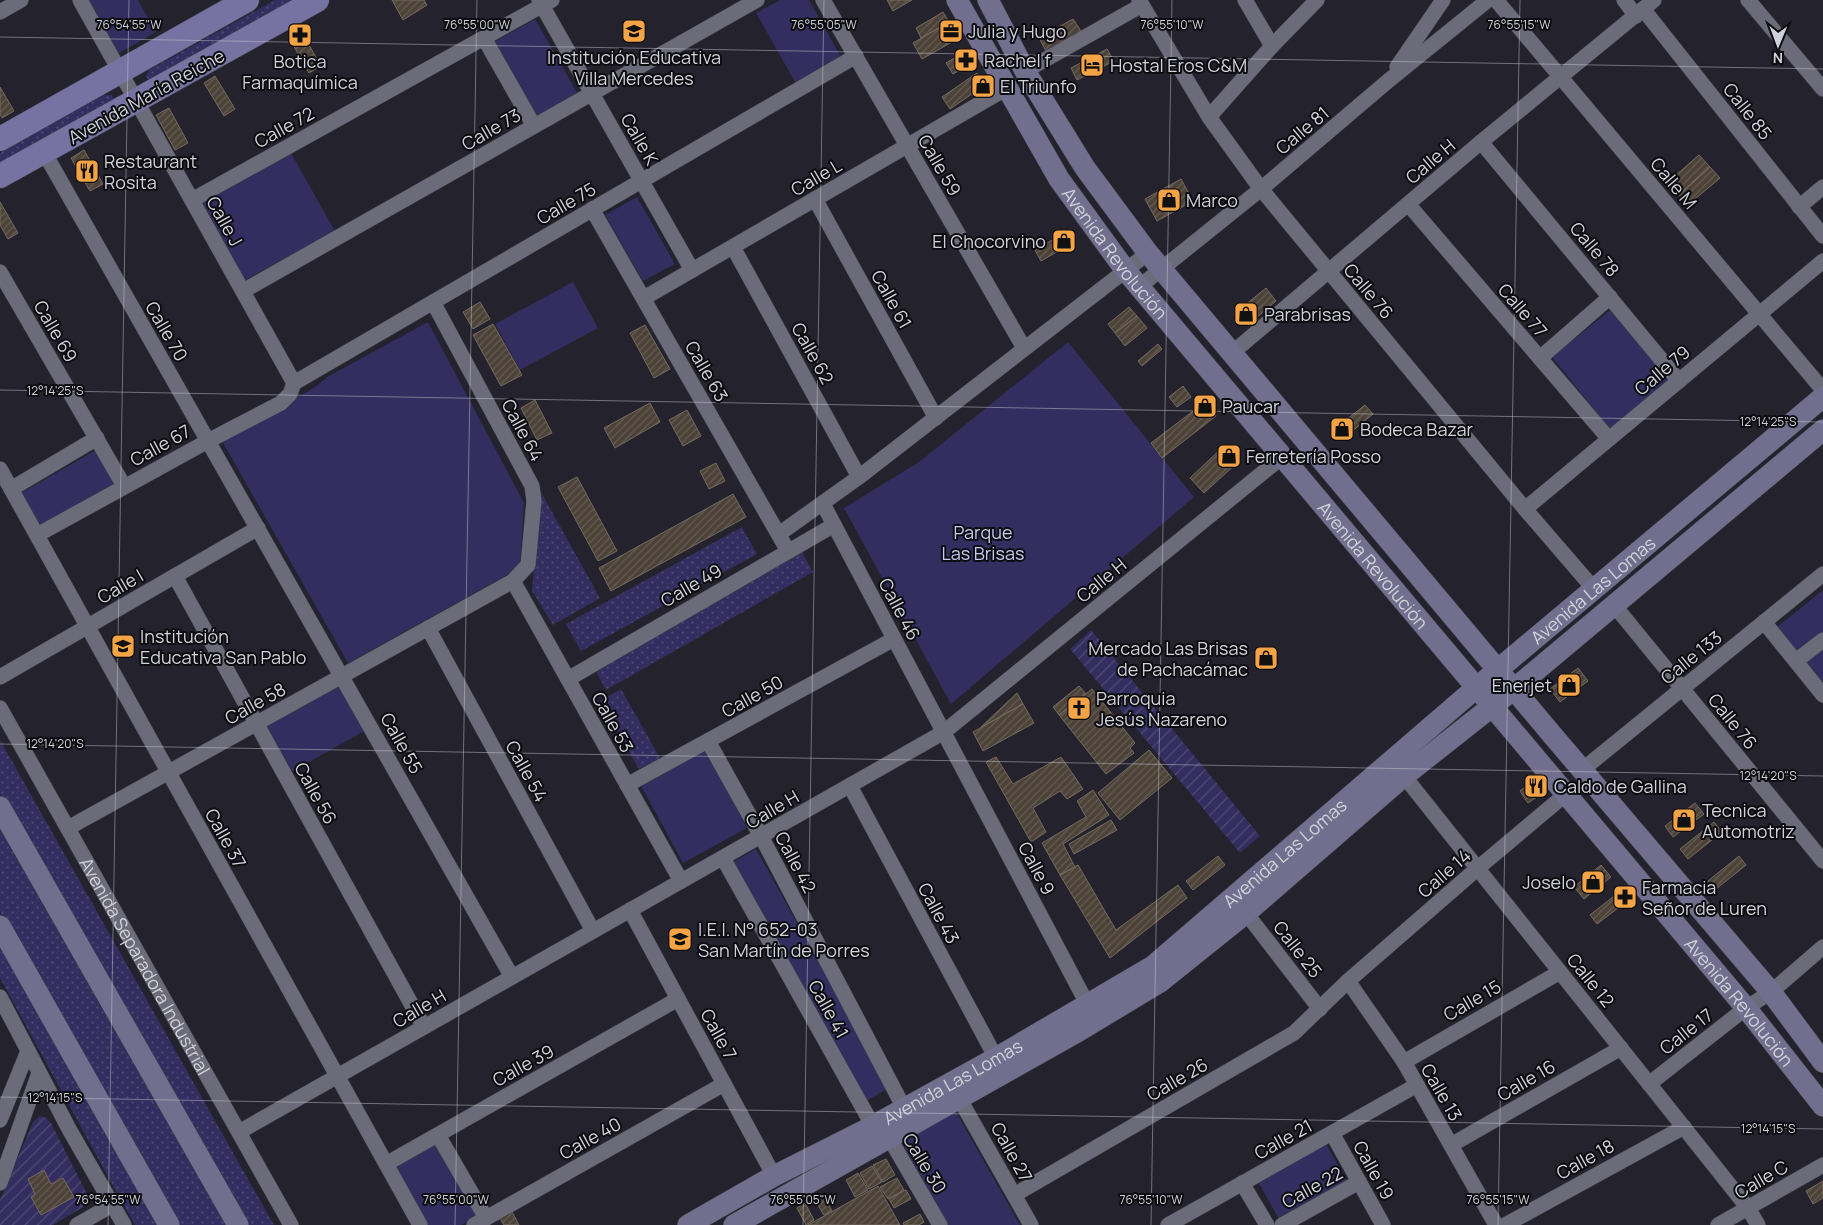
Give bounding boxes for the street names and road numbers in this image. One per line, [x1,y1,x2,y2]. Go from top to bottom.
street label: Avenida María Reiche [63,43,229,149]
street label: Calle 85 [1718,78,1778,144]
street label: Calle 72 [250,101,318,153]
street label: Calle 81 [1270,101,1334,159]
street label: Calle 73 [457,103,525,155]
street label: Calle K [616,109,665,170]
street label: Calle 59 [913,130,967,200]
street label: Calle H [1400,133,1460,189]
street label: Calle M [1645,152,1703,214]
street label: Calle L [786,153,846,201]
street label: Calle 75 [532,176,600,230]
street label: Avenida Revolución [1057,182,1173,324]
street label: Calle J [201,192,249,250]
street label: Calle 78 [1565,216,1625,282]
street label: Calle 76 [1339,258,1399,324]
street label: Calle 61 [866,265,918,333]
street label: Calle 77 [1493,278,1553,342]
street label: Calle 69 [29,296,83,366]
street label: Calle 70 [140,297,194,365]
street label: Calle 62 [786,318,840,388]
street label: Calle 63 [680,336,734,406]
street label: Calle 79 [1629,340,1695,400]
street label: Calle 64 [497,395,549,465]
street label: Calle 67 [125,419,195,471]
street label: Avenida Revolución [1313,496,1434,634]
street label: Avenida Las Lomas [1525,531,1660,649]
street label: Calle H [1071,553,1131,607]
street label: Calle 49 [656,558,726,612]
street label: Calle I [93,563,147,609]
street label: Calle 46 [874,574,926,644]
street label: Calle 133 [1655,625,1727,689]
street label: Calle 50 [717,669,787,723]
street label: Calle 58 [220,676,290,730]
street label: Calle 53 [587,687,639,757]
street label: Calle 76 [1703,688,1763,754]
street label: Calle 55 [375,708,429,778]
street label: Calle 54 [500,736,554,806]
street label: Calle 56 [289,758,343,828]
street label: Calle H [741,784,803,834]
street label: Avenida Las Lomas [1218,793,1351,913]
street label: Calle 37 [200,804,252,872]
street label: Calle 42 [770,827,822,897]
street label: Calle 9 [1013,837,1061,899]
street label: Calle 14 [1412,843,1476,903]
street label: Avenida Separadora Industrial [74,853,216,1079]
street label: Calle 43 [913,878,965,948]
street label: Calle 25 [1268,916,1328,982]
street label: Avenida Revolución [1680,932,1799,1071]
street label: Calle 12 [1562,948,1620,1012]
street label: Calle 15 [1439,974,1505,1026]
street label: Calle 41 [803,976,855,1042]
street label: Calle H [388,983,450,1033]
street label: Calle 17 [1654,1003,1718,1059]
street label: Calle 7 [695,1004,743,1064]
street label: Avenida Las Lomas [879,1033,1027,1130]
street label: Calle 39 [488,1038,558,1092]
street label: Calle 26 [1142,1052,1212,1106]
street label: Calle 16 [1492,1054,1560,1106]
street label: Calle 13 [1416,1059,1468,1125]
street label: Calle 40 [555,1111,625,1165]
street label: Calle 21 [1250,1113,1316,1165]
street label: Calle 27 [986,1118,1038,1186]
street label: Calle 30 [898,1128,952,1198]
street label: Calle 18 [1552,1133,1618,1185]
street label: Calle 19 [1348,1136,1400,1204]
street label: Calle C [1730,1154,1792,1204]
street label: Calle 22 [1277,1161,1347,1213]

